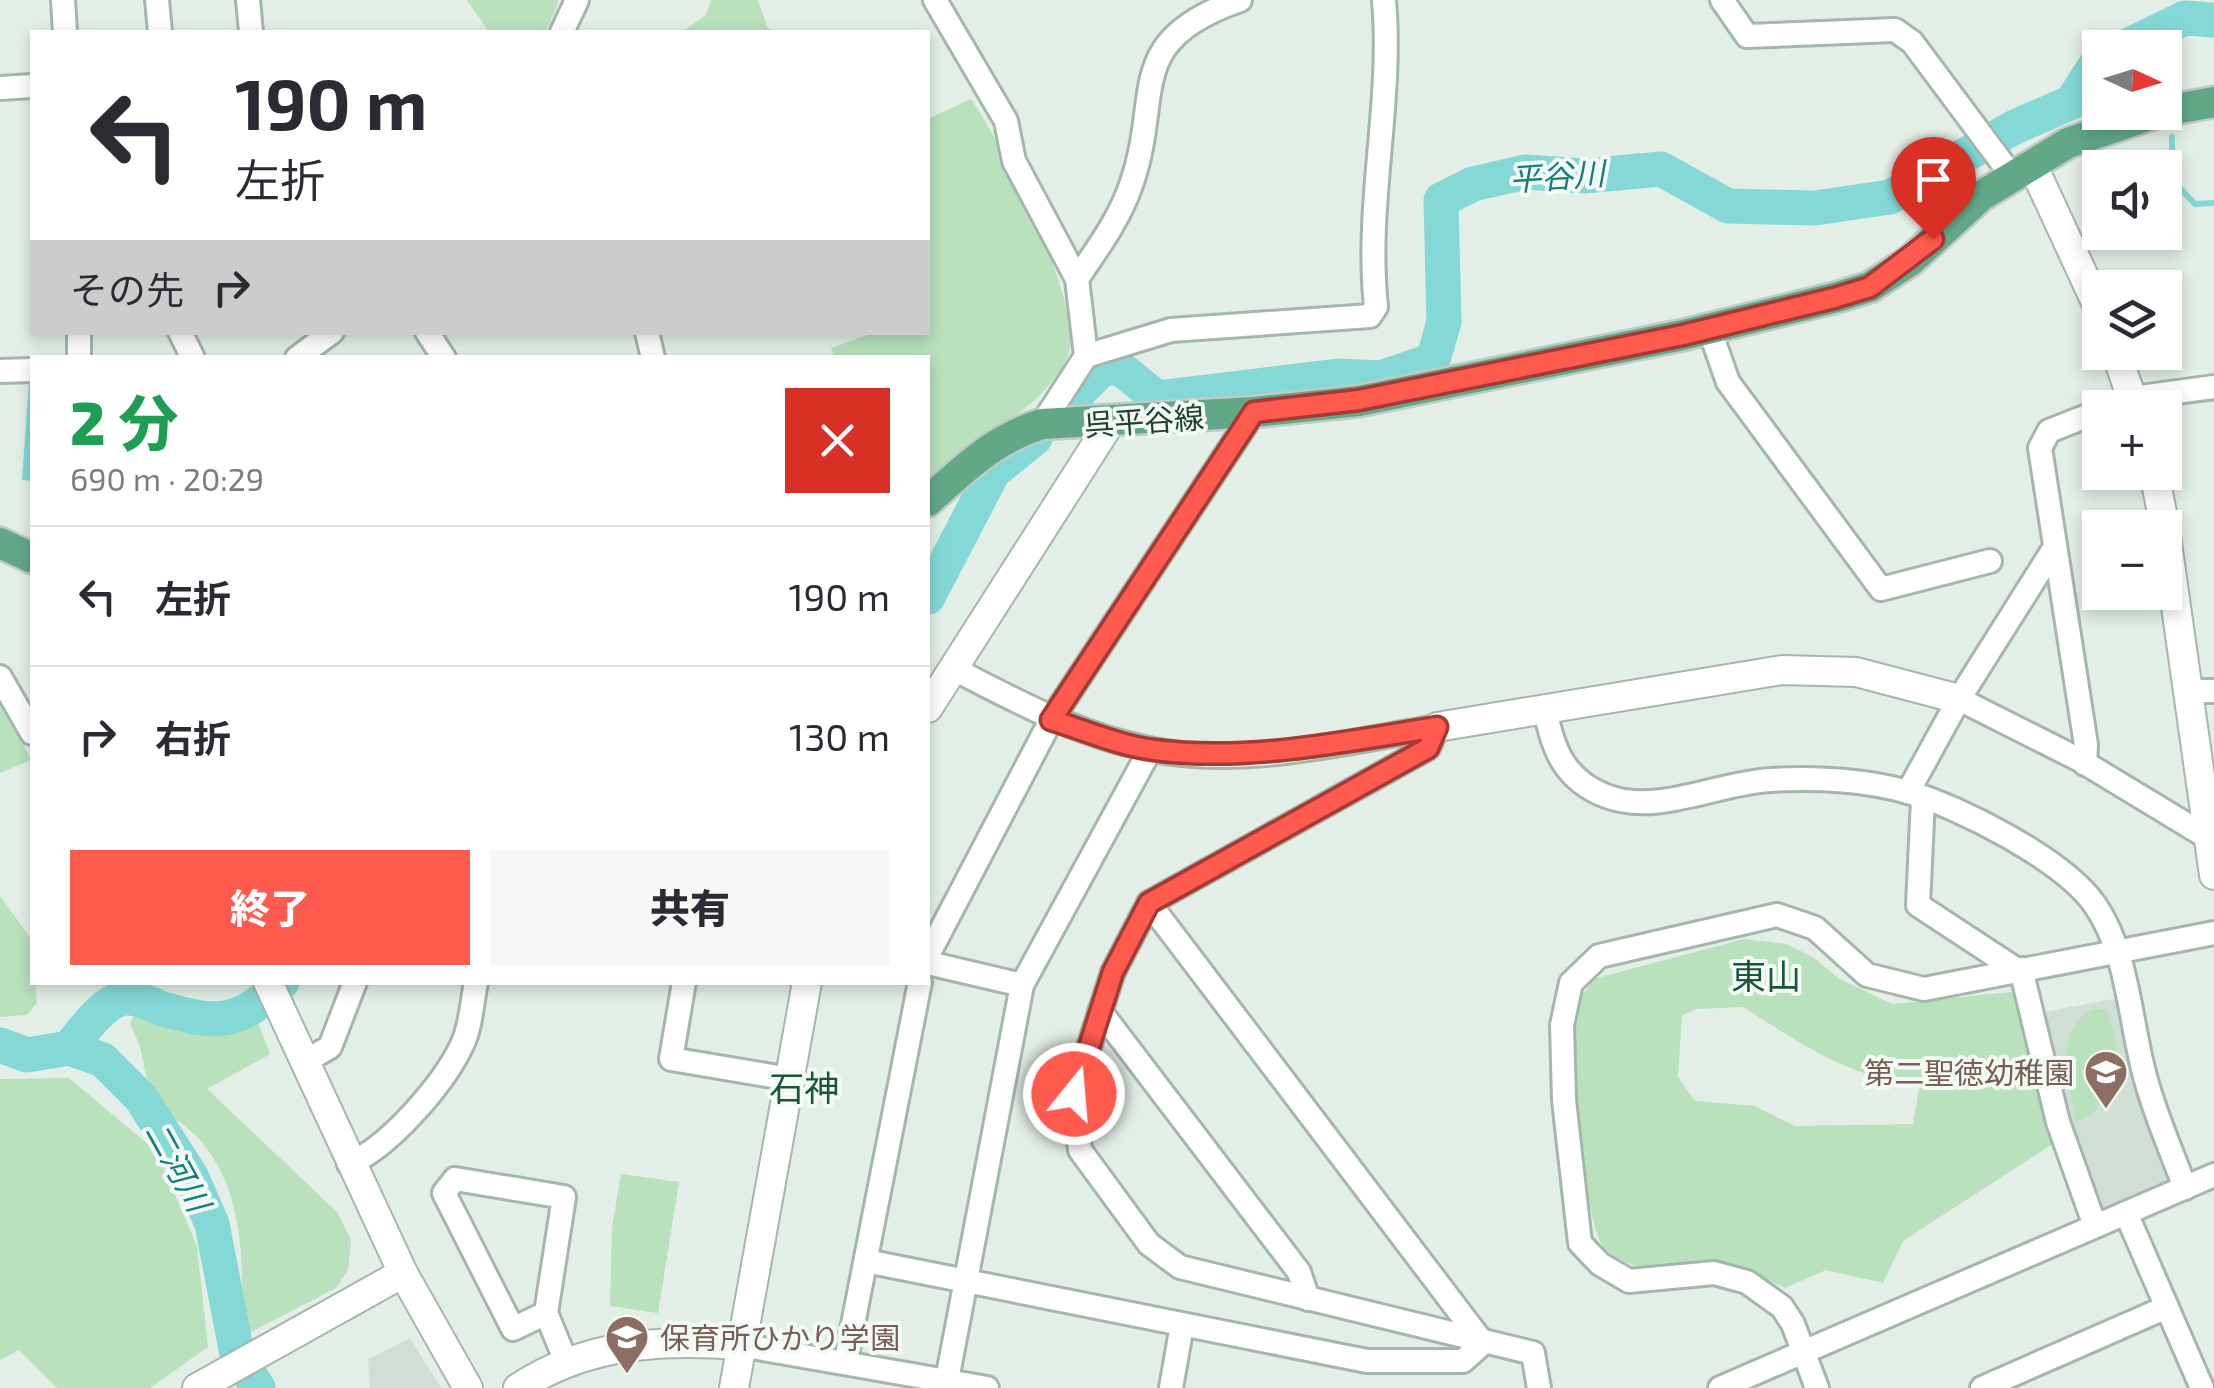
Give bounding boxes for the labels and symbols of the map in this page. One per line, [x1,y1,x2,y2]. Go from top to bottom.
north arrow [2082,30,2182,130]
pin [1891,137,1976,240]
water label: 平谷川 [1508,152,1609,197]
street label: 呉平谷線 [1083,398,1205,442]
district label: 東山 [1731,954,1801,996]
position arrow [1022,1042,1126,1146]
school or university icon: 第二聖徳幼稚園 [2083,1049,2129,1110]
place label: 第二聖徳幼稚園 [1864,1054,2074,1090]
district label: 石神 [769,1066,839,1108]
water label: 二河川 [139,1115,220,1220]
school or university icon: 保育所ひかり学園 [604,1314,650,1375]
place label: 保育所ひかり学園 [660,1319,900,1355]

